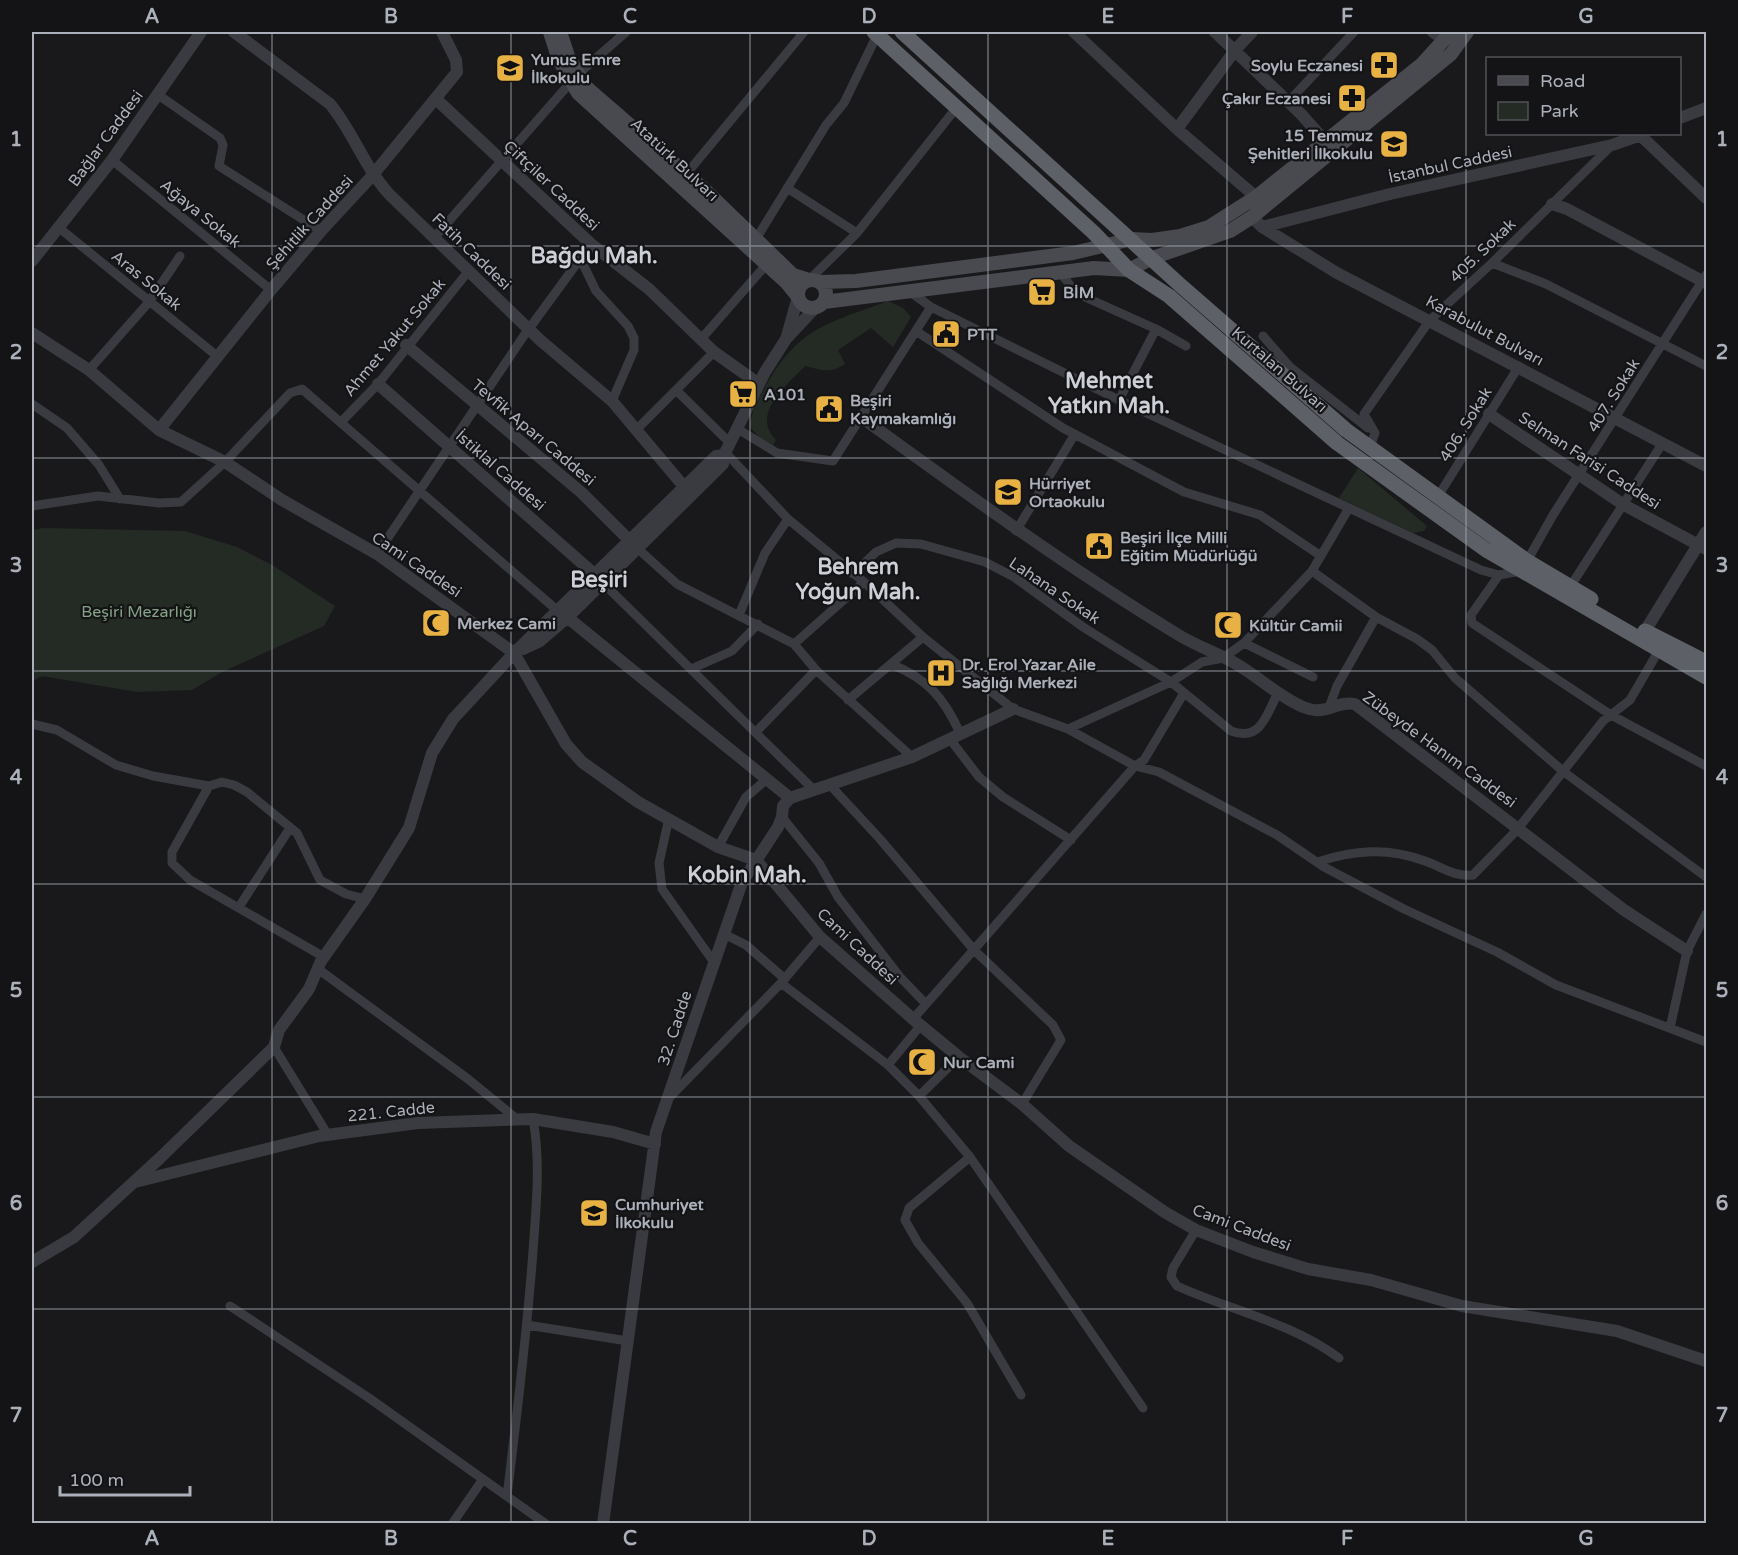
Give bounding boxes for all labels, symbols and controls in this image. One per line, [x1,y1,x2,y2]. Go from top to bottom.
text: A [145,5,160,29]
text: B [384,5,398,29]
text: C [623,5,637,29]
text: D [861,5,877,29]
text: E [1102,5,1115,29]
text: F [1341,5,1353,29]
text: G [1578,5,1594,29]
pharmacy icon: Soylu Eczanesi [1368,49,1400,81]
place label: Yunus Emre İlkokulu [531,50,621,88]
school or university icon: Yunus Emre İlkokulu [494,52,526,84]
place label: Soylu Eczanesi [1251,56,1363,76]
legend [1486,57,1681,135]
text: Road [1540,70,1585,92]
pharmacy icon: Çakır Eczanesi [1336,82,1368,114]
street label: Bağlar Caddesi [64,86,148,191]
place label: Çakır Eczanesi [1222,89,1331,109]
text: Park [1540,100,1579,122]
street label: Atatürk Bulvarı [626,114,723,206]
place label: 15 Temmuz Şehitleri İlkokulu [1248,126,1373,164]
text: 1 [10,128,22,152]
school or university icon: 15 Temmuz Şehitleri İlkokulu [1378,128,1410,160]
text: 1 [1716,128,1728,152]
street label: Çiftçiler Caddesi [499,136,603,235]
street label: İstanbul Caddesi [1387,142,1514,188]
street label: Şehitlik Caddesi [262,171,358,274]
street label: Ağaya Sokak [156,175,245,253]
street label: Fatih Caddesi [428,209,515,294]
street label: 405. Sokak [1445,214,1520,287]
district label: Bağdu Mah. [530,243,658,269]
street label: Aras Sokak [107,246,186,315]
street label: Ahmet Yakut Sokak [339,274,450,401]
supermarket icon: BİM [1026,276,1058,308]
place label: BİM [1063,283,1094,303]
street label: Karabulut Bulvarı [1422,291,1547,370]
public building icon: PTT [930,318,962,350]
street label: Kurtalan Bulvarı [1227,323,1331,417]
place label: PTT [967,325,997,345]
text: 2 [10,341,22,365]
text: 2 [1716,341,1728,365]
street label: 407. Sokak [1583,355,1645,436]
district label: Mehmet Yatkın Mah. [1048,368,1170,419]
street label: Tevfik Aparı Caddesi [467,375,599,490]
supermarket icon: A101 [727,378,759,410]
street label: 406. Sokak [1435,383,1497,466]
place label: A101 [764,385,806,405]
place label: Beşiri Kaymakamlığı [850,391,956,429]
public building icon: Beşiri Kaymakamlığı [813,393,845,425]
street label: Selman Farisi Caddesi [1515,408,1664,514]
street label: İstiklal Caddesi [451,426,550,515]
place label: Hürriyet Ortaokulu [1029,474,1105,512]
school or university icon: Hürriyet Ortaokulu [992,476,1024,508]
street label: Cami Caddesi [368,527,465,602]
place label: Beşiri İlçe Milli Eğitim Müdürlüğü [1120,528,1258,566]
public building icon: Beşiri İlçe Milli Eğitim Müdürlüğü [1083,530,1115,562]
street label: Lahana Sokak [1005,553,1104,629]
text: 3 [10,554,22,578]
district label: Behrem Yoğun Mah. [796,554,920,605]
text: 3 [1716,554,1728,578]
district label: Beşiri [570,567,628,593]
park label: Beşiri Mezarlığı [81,602,197,622]
mosque icon: Merkez Cami [420,607,452,639]
mosque icon: Kültür Camii [1212,609,1244,641]
place label: Merkez Cami [457,614,556,634]
place label: Kültür Camii [1249,616,1342,636]
place label: Dr. Erol Yazar Aile Sağlığı Merkezi [962,655,1096,693]
hospital icon: Dr. Erol Yazar Aile Sağlığı Merkezi [925,657,957,689]
street label: Zübeyde Hanım Caddesi [1358,687,1520,812]
text: 4 [10,766,23,790]
text: 4 [1716,766,1729,790]
district label: Kobin Mah. [687,862,807,888]
street label: Cami Caddesi [812,904,902,989]
text: 5 [10,979,22,1003]
text: 5 [1716,979,1728,1003]
street label: 32. Cadde [653,988,696,1068]
mosque icon: Nur Cami [906,1046,938,1078]
place label: Nur Cami [943,1053,1014,1073]
street label: 221. Cadde [346,1097,436,1127]
text: 6 [10,1192,22,1216]
text: 6 [1716,1192,1728,1216]
place label: Cumhuriyet İlkokulu [615,1195,704,1233]
school or university icon: Cumhuriyet İlkokulu [578,1197,610,1229]
street label: Cami Caddesi [1190,1200,1294,1256]
text: 7 [10,1404,22,1428]
text: 7 [1716,1404,1728,1428]
scale bar [60,1459,190,1497]
text: 100 m [69,1469,124,1491]
text: A [145,1527,160,1551]
text: B [384,1527,398,1551]
text: C [623,1527,637,1551]
text: D [861,1527,877,1551]
text: E [1102,1527,1115,1551]
text: F [1341,1527,1353,1551]
text: G [1578,1527,1594,1551]

